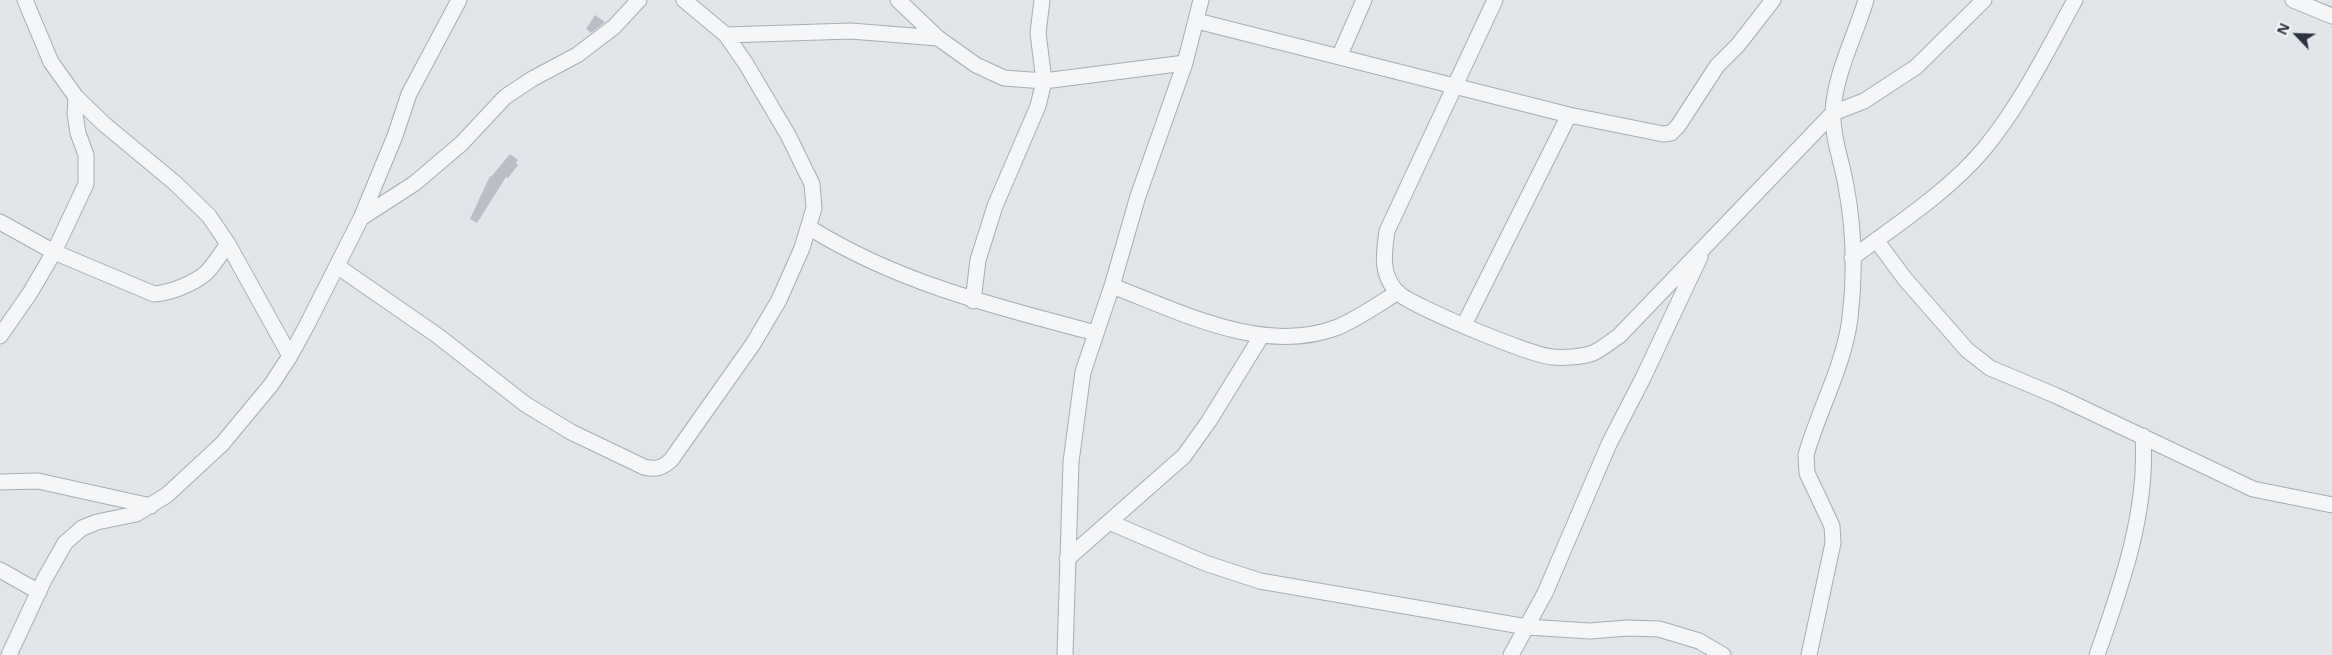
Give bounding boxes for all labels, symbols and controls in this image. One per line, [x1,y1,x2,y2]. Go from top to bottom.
north arrow [2272,10,2322,60]
text: N [2272,20,2294,38]

